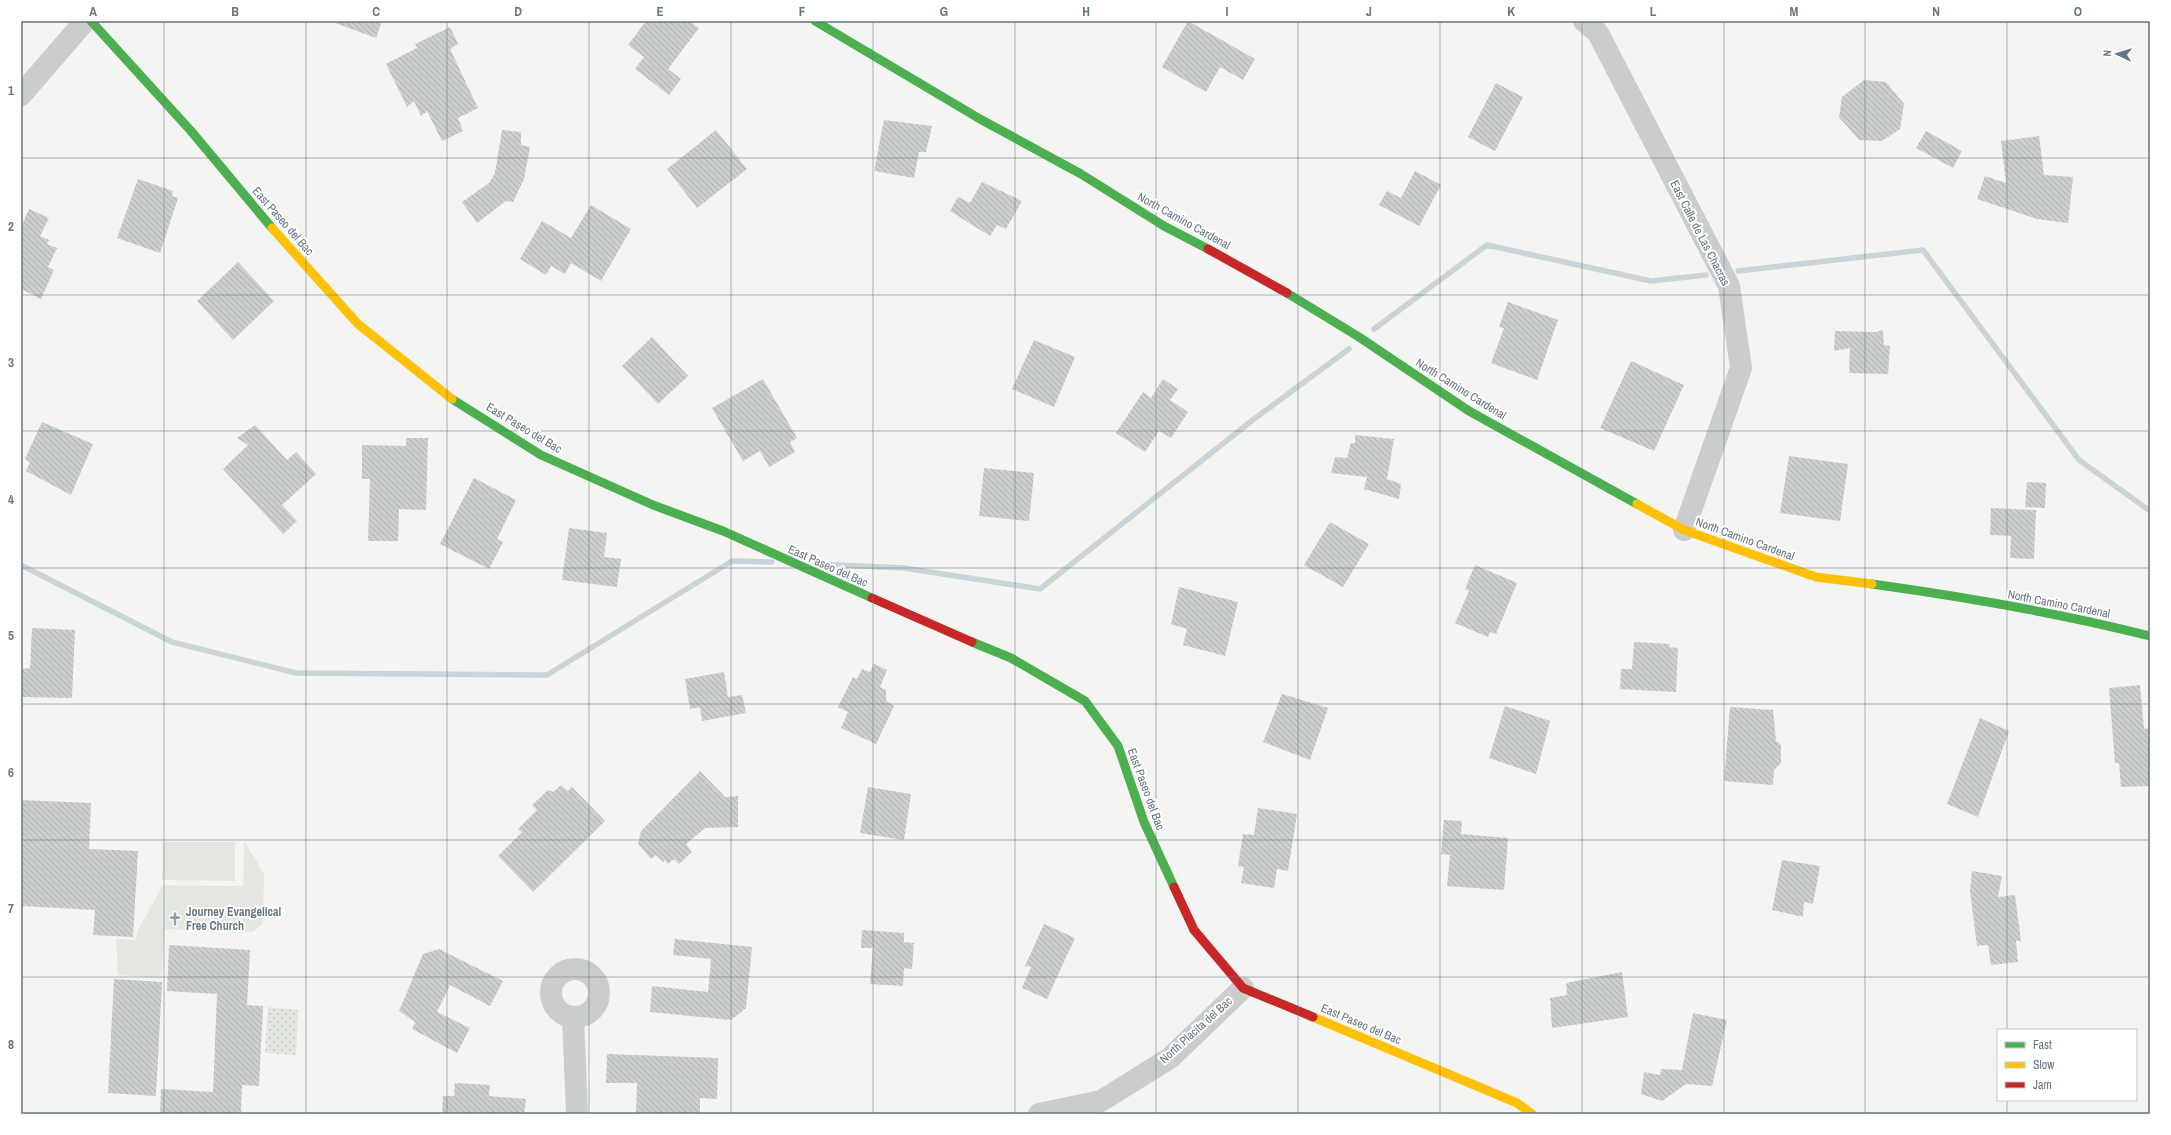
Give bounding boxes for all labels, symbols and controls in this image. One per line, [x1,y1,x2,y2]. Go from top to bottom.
text: A [89,3,97,20]
text: B [231,3,239,20]
text: C [372,3,380,20]
text: D [514,3,522,20]
text: E [656,3,664,20]
text: F [799,3,806,20]
text: G [940,3,948,20]
text: H [1082,3,1090,20]
text: I [1226,3,1229,20]
text: J [1366,3,1372,20]
text: K [1507,3,1515,20]
text: L [1650,3,1657,20]
text: M [1790,3,1799,20]
text: N [1932,3,1940,20]
text: O [2074,3,2082,20]
north arrow [2097,34,2137,74]
text: N [2100,50,2114,57]
text: 1 [8,82,14,99]
street label: East Calle de Las Chacras [1666,177,1734,289]
street label: East Paseo del Bac [249,183,317,259]
street label: North Camino Cardenal [1135,189,1233,253]
text: 2 [8,218,14,235]
text: 3 [8,354,14,371]
street label: North Camino Cardenal [1413,355,1509,423]
street label: East Paseo del Bac [483,399,565,457]
text: 4 [8,491,14,508]
street label: North Camino Cardenal [1693,514,1797,564]
street label: East Paseo del Bac [786,541,871,591]
street label: North Camino Cardenal [2006,586,2112,622]
text: 5 [8,627,14,644]
street label: East Paseo del Bac [1124,746,1168,832]
text: 6 [8,764,14,781]
text: 7 [8,900,14,917]
place label: Journey Evangelical Free Church [186,904,281,934]
church icon: Journey Evangelical Free Church [167,911,183,927]
street label: North Placita del Bac [1156,993,1236,1067]
street label: East Paseo del Bac [1318,1000,1404,1048]
legend [1997,1029,2137,1101]
text: 8 [8,1036,14,1053]
text: Fast [2033,1037,2052,1053]
text: Slow [2033,1057,2055,1073]
text: Jam [2033,1077,2052,1093]

